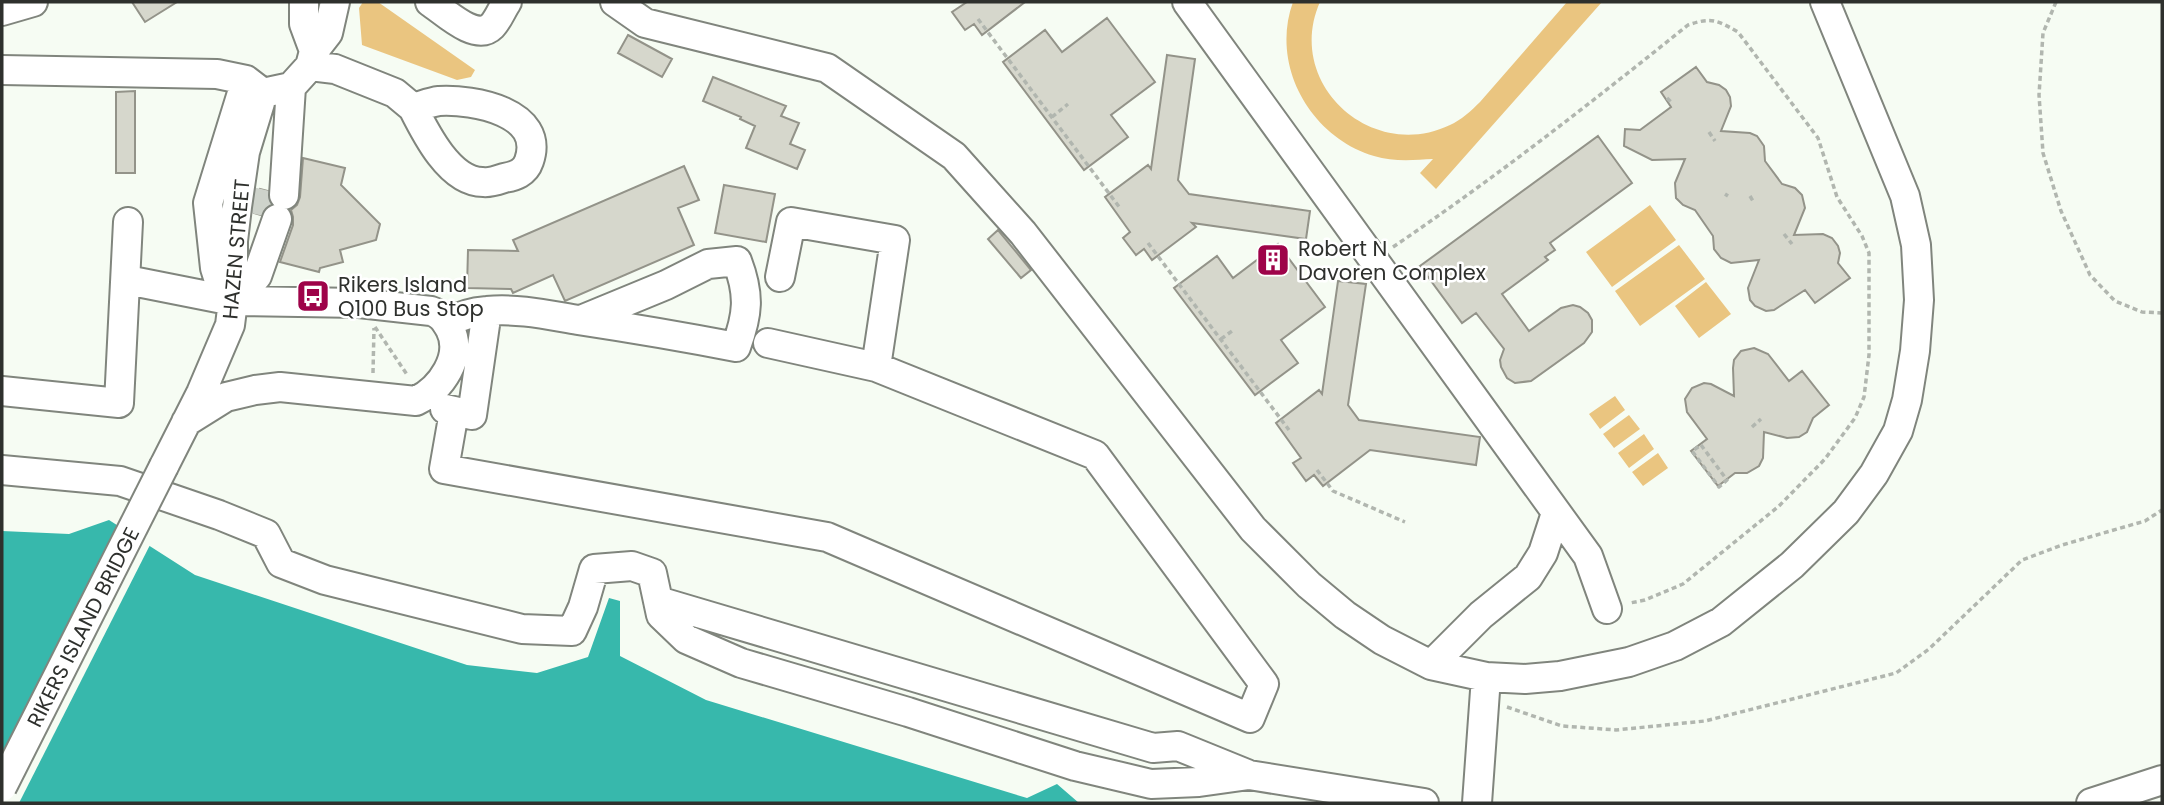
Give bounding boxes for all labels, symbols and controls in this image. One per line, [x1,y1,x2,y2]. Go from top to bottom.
street label: HAZEN STREET [215,178,257,320]
place label: Robert N Davoren Complex [1298,234,1486,287]
building icon: Robert N Davoren Complex [1254,241,1292,279]
place label: Rikers Island Q100 Bus Stop [338,270,484,323]
bus stop icon: Rikers Island Q100 Bus Stop [294,277,332,315]
street label: RIKERS ISLAND BRIDGE [20,522,146,732]

